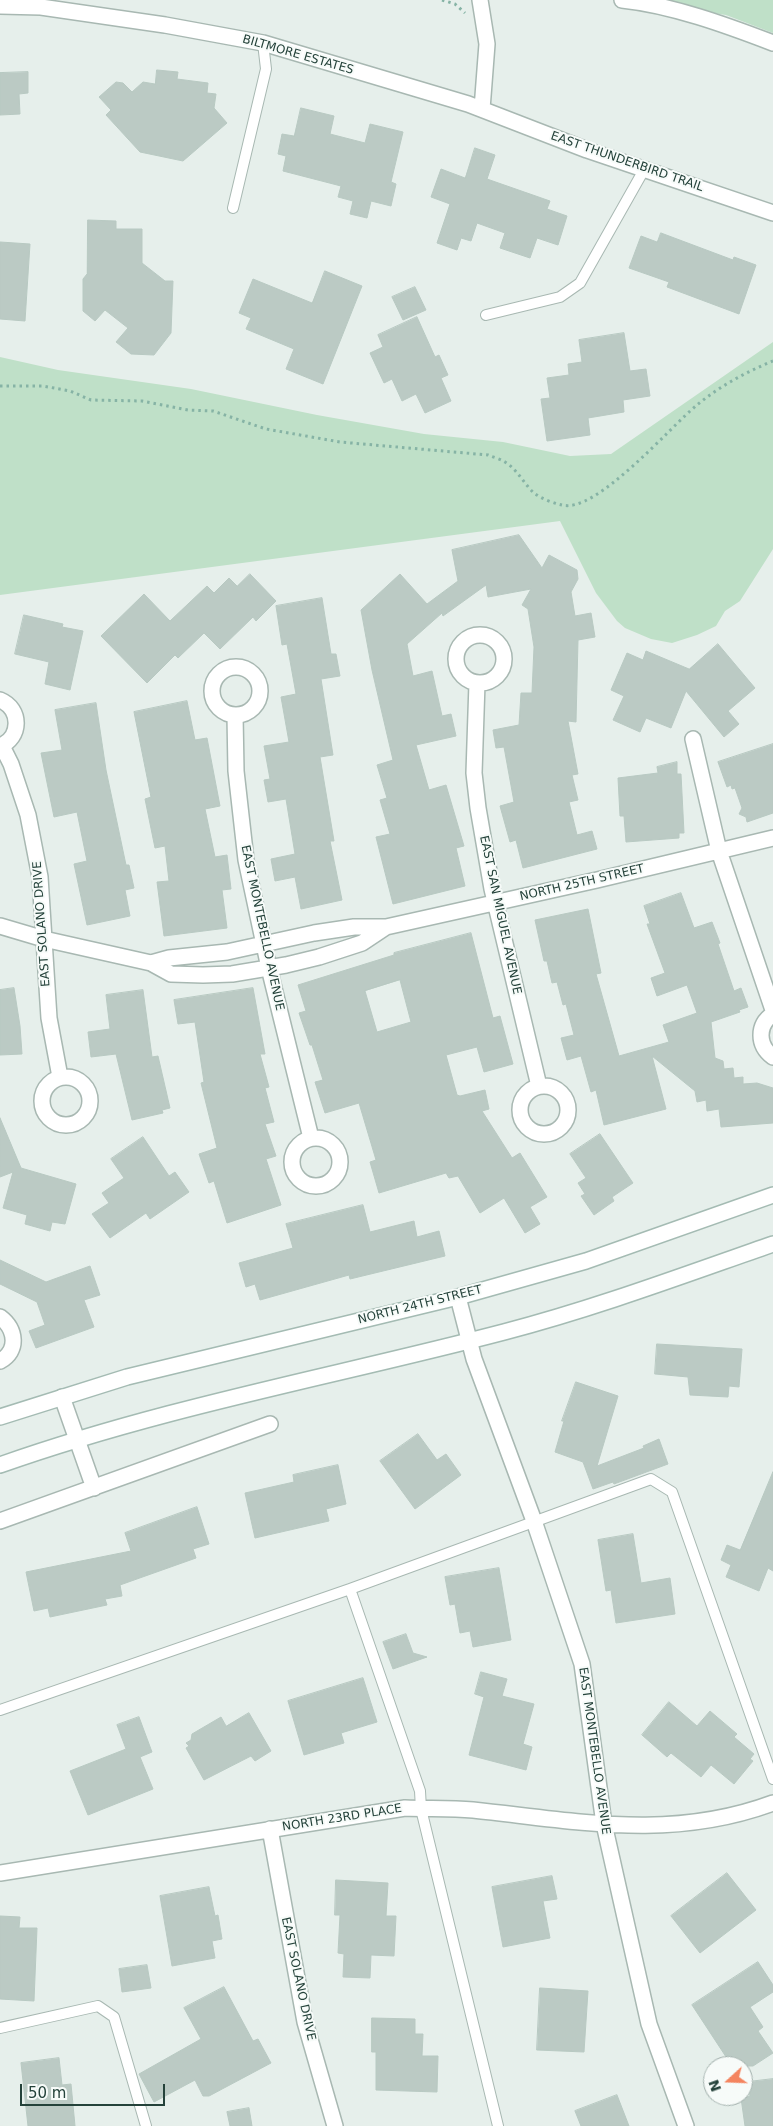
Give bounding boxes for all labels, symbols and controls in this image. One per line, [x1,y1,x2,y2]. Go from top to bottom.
street label: BILTMORE ESTATES [241,32,355,78]
street label: EAST THUNDERBIRD TRAIL [549,129,705,195]
street label: EAST SAN MIGUEL AVENUE [476,834,524,996]
street label: EAST MONTEBELLO AVENUE [237,844,287,1012]
street label: EAST SOLANO DRIVE [30,861,54,987]
street label: NORTH 25TH STREET [518,862,646,904]
street label: NORTH 24TH STREET [357,1283,483,1327]
street label: EAST MONTEBELLO AVENUE [575,1666,613,1836]
street label: NORTH 23RD PLACE [281,1801,403,1835]
street label: EAST SOLANO DRIVE [278,1916,318,2042]
north arrow [703,2056,753,2106]
scale bar [22,2074,168,2106]
text: N [705,2078,724,2094]
text: 50 m [28,2084,66,2102]

